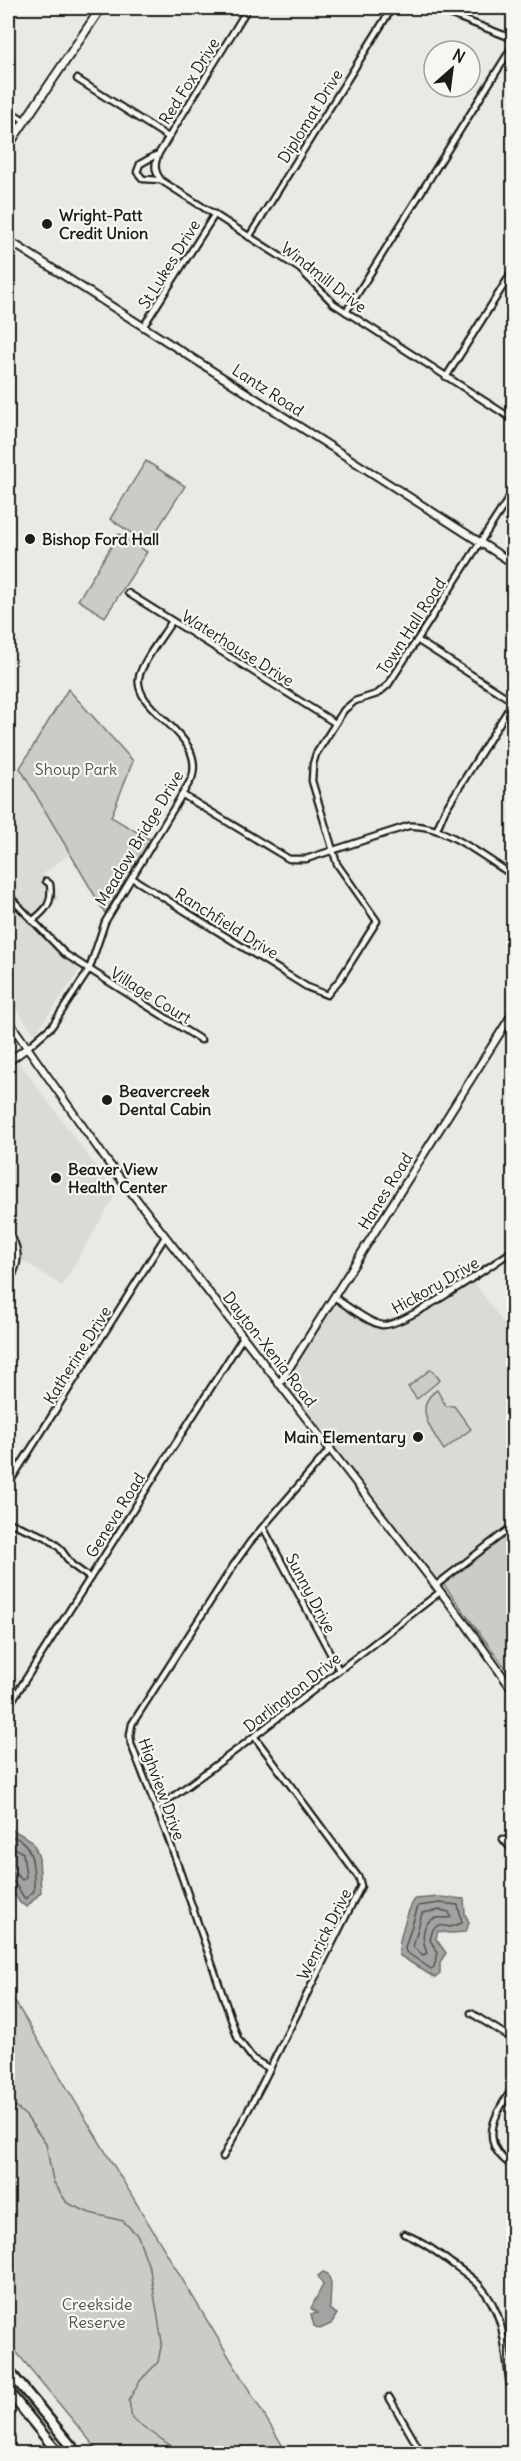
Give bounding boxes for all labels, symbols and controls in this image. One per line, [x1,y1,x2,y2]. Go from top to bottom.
street label: Red Fox Drive [154,34,224,128]
north arrow [422,39,482,99]
text: N [449,44,469,67]
street label: Diplomat Drive [273,65,347,167]
place label: Wright-Patt Credit Union [59,205,148,243]
street label: St Lukes Drive [134,216,204,312]
marker: Wright-Patt Credit Union [40,217,54,231]
street label: Windmill Drive [277,237,371,317]
street label: Lantz Road [228,359,308,421]
place label: Bishop Ford Hall [42,529,159,550]
marker: Bishop Ford Hall [23,532,37,546]
street label: Town Hall Road [372,574,450,678]
street label: Waterhouse Drive [178,605,298,691]
park label: Shoup Park [35,759,117,779]
street label: Meadow Bridge Drive [91,767,187,909]
street label: Ranchfield Drive [172,883,282,963]
street label: Village Court [107,962,196,1028]
place label: Beavercreek Dental Cabin [119,1081,211,1119]
marker: Beavercreek Dental Cabin [100,1093,114,1107]
street label: Hanes Road [353,1149,417,1233]
place label: Beaver View Health Center [68,1159,168,1197]
marker: Beaver View Health Center [49,1171,63,1185]
street label: Hickory Drive [388,1252,482,1318]
street label: Dayton-Xenia Road [219,1287,321,1411]
street label: Katherine Drive [39,1302,115,1408]
place label: Main Elementary [284,1427,406,1448]
marker: Main Elementary [411,1430,425,1444]
street label: Geneva Road [81,1469,149,1561]
street label: Sunny Drive [282,1550,340,1636]
street label: Darlington Drive [239,1648,345,1736]
street label: Highview Drive [134,1735,190,1843]
street label: Wenrick Drive [292,1885,356,1983]
park label: Creekside Reserve [62,2294,132,2332]

